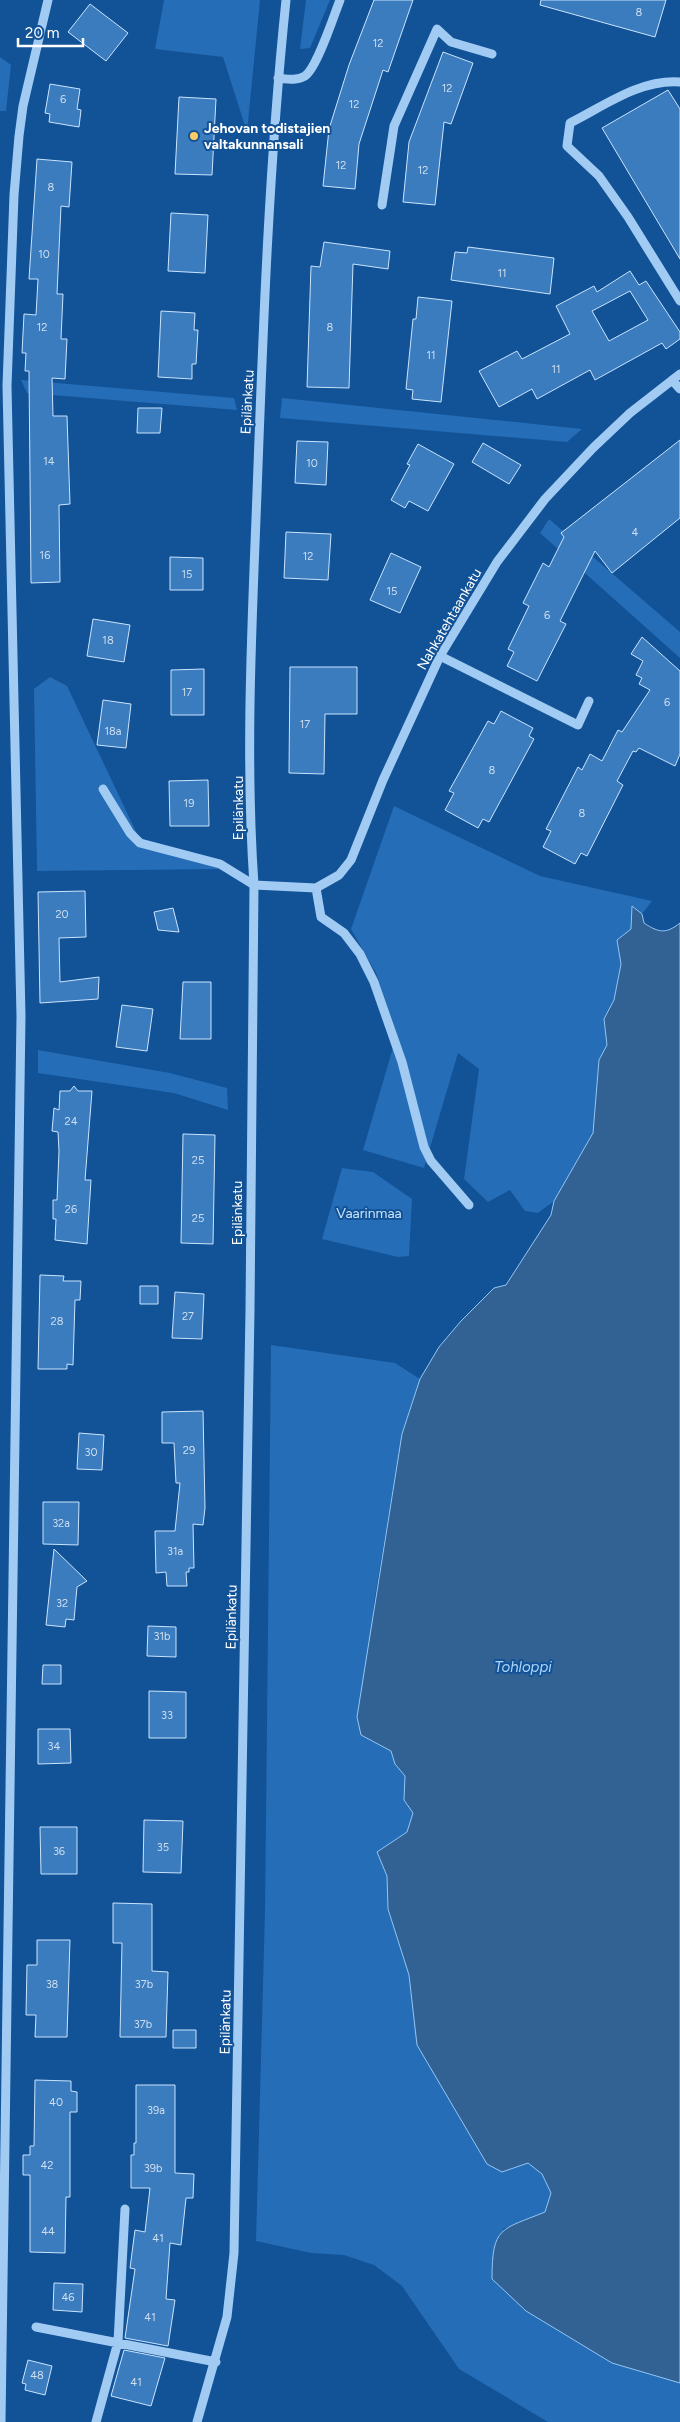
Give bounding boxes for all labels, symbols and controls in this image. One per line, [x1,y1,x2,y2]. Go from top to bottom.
house number: 8 [636,6,643,19]
scale bar [18,15,82,47]
text: 20 m [25,24,59,42]
house number: 12 [373,37,383,50]
house number: 12 [442,82,452,95]
house number: 6 [60,93,66,106]
house number: 12 [349,98,359,111]
place label: Jehovan todistajien valtakunnansali [204,120,330,153]
marker: Jehovan todistajien valtakunnansali [188,130,200,142]
house number: 12 [336,159,346,172]
house number: 12 [418,164,428,177]
house number: 8 [48,181,55,194]
house number: 10 [38,248,50,261]
house number: 11 [497,267,507,280]
house number: 12 [37,321,47,334]
house number: 8 [327,321,334,334]
house number: 11 [426,349,436,362]
house number: 11 [551,363,561,376]
street label: Epilänkatu [237,369,258,435]
house number: 14 [43,455,55,468]
house number: 10 [306,457,318,470]
house number: 4 [632,526,639,539]
house number: 16 [40,549,50,562]
house number: 12 [303,550,313,563]
street label: Nahkatehtaankatu [413,565,485,673]
house number: 15 [182,568,192,581]
house number: 15 [387,585,397,598]
house number: 6 [544,609,550,622]
house number: 18 [102,634,114,647]
house number: 17 [182,686,192,699]
house number: 6 [664,696,670,709]
house number: 17 [300,718,310,731]
house number: 18a [105,725,121,738]
house number: 8 [489,764,496,777]
street label: Epilänkatu [230,776,247,840]
house number: 19 [184,797,194,810]
house number: 8 [579,807,586,820]
house number: 20 [55,908,69,921]
house number: 24 [65,1115,78,1128]
house number: 25 [192,1154,204,1167]
street label: Epilänkatu [229,1181,246,1245]
house number: 26 [65,1203,77,1216]
park label: Vaarinmaa [336,1205,402,1222]
house number: 25 [192,1212,204,1225]
house number: 27 [182,1310,194,1323]
house number: 28 [51,1315,64,1328]
house number: 29 [183,1444,195,1457]
house number: 30 [84,1446,98,1459]
house number: 32a [52,1517,70,1530]
house number: 31a [167,1545,183,1558]
street label: Epilänkatu [222,1585,241,1650]
house number: 32 [56,1597,68,1610]
house number: 31b [154,1630,170,1643]
water label: Tohloppi [494,1658,552,1676]
house number: 33 [161,1709,173,1722]
house number: 34 [48,1740,61,1753]
house number: 35 [157,1841,169,1854]
house number: 36 [53,1845,65,1858]
house number: 38 [46,1978,59,1991]
house number: 37b [135,1978,153,1991]
street label: Epilänkatu [216,1990,235,2055]
house number: 37b [134,2018,152,2031]
house number: 40 [49,2096,63,2109]
house number: 39a [147,2104,165,2117]
house number: 42 [41,2159,53,2172]
house number: 39b [144,2162,162,2175]
house number: 44 [41,2225,55,2238]
house number: 41 [152,2232,164,2245]
house number: 46 [61,2291,75,2304]
house number: 41 [144,2311,156,2324]
house number: 48 [30,2369,44,2382]
house number: 41 [130,2376,142,2389]

